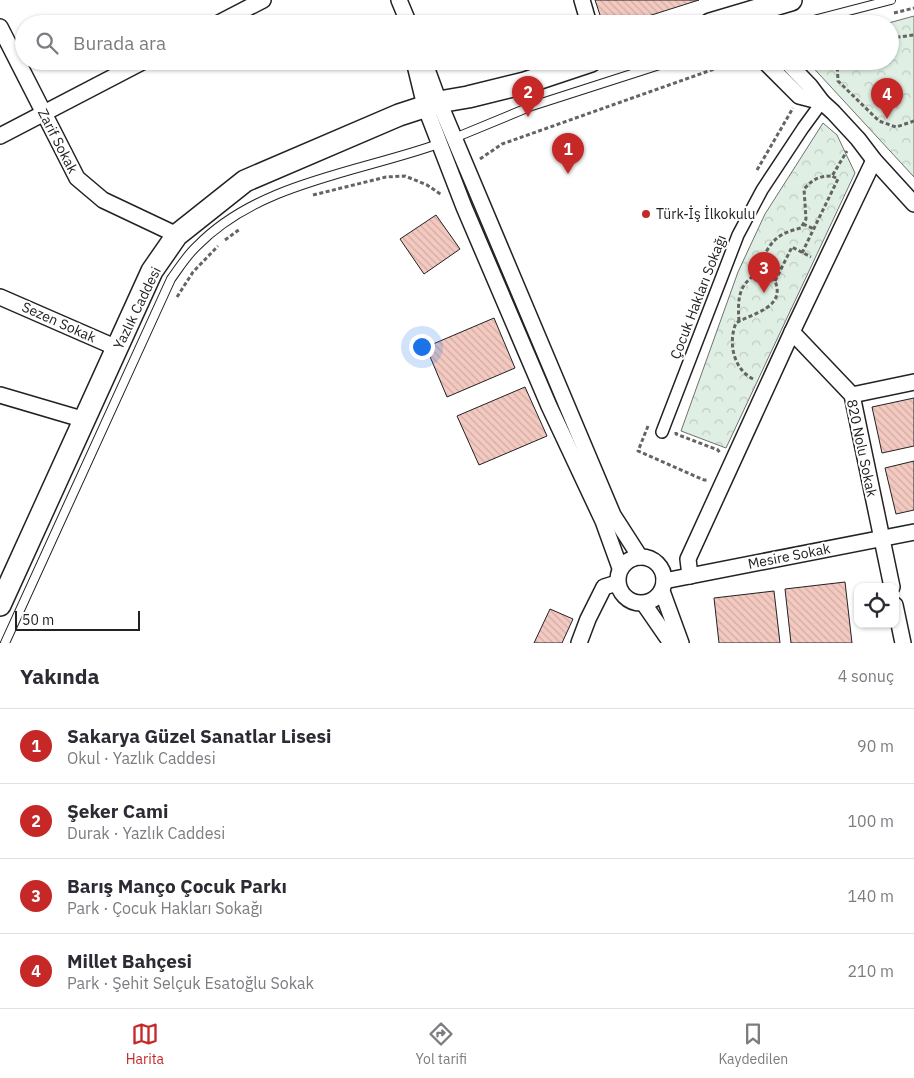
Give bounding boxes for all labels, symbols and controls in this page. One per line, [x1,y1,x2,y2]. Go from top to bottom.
search box [15,15,899,70]
icon: search [33,29,61,57]
text: Burada ara [73,31,166,55]
pin: 2 [512,76,544,117]
pin: 4 [871,78,903,119]
street label: Zarif Sokak [34,106,82,177]
pin: 1 [552,133,584,174]
place label: Türk-İş İlkokulu [656,205,755,223]
marker: Türk-İş İlkokulu [640,208,652,220]
street label: Çocuk Hakları Sokağı [666,232,730,362]
pin: 3 [748,252,780,293]
street label: Yazlık Caddesi [109,264,165,352]
street label: Sezen Sokak [19,298,99,347]
your location [409,334,435,360]
street label: 820 Nolu Sokak [843,397,881,499]
street label: Mesire Sokak [746,539,832,573]
map controls [854,583,899,628]
button: locate [854,583,899,628]
scale bar [15,608,140,631]
text: 50 m [22,611,54,629]
text: Yakında [20,662,100,690]
text: 4 sonuç [838,666,894,686]
text: Sakarya Güzel Sanatlar Lisesi [67,724,331,748]
text: 1 [31,736,41,756]
text: 90 m [857,736,894,756]
text: Okul · Yazlık Caddesi [67,748,216,768]
text: Şeker Cami [67,799,168,823]
text: 2 [31,811,41,831]
text: 100 m [847,811,894,831]
text: Durak · Yazlık Caddesi [67,823,225,843]
text: Barış Manço Çocuk Parkı [67,874,287,898]
text: 3 [31,886,41,906]
text: 140 m [847,886,894,906]
text: Park · Çocuk Hakları Sokağı [67,898,263,918]
text: Millet Bahçesi [67,949,192,973]
text: 4 [31,961,41,981]
text: 210 m [847,961,894,981]
text: Park · Şehit Selçuk Esatoğlu Sokak [67,973,314,993]
tab: Harita [126,1020,164,1068]
tab: Yol tarifi [415,1020,467,1068]
tab: Kaydedilen [718,1020,788,1068]

